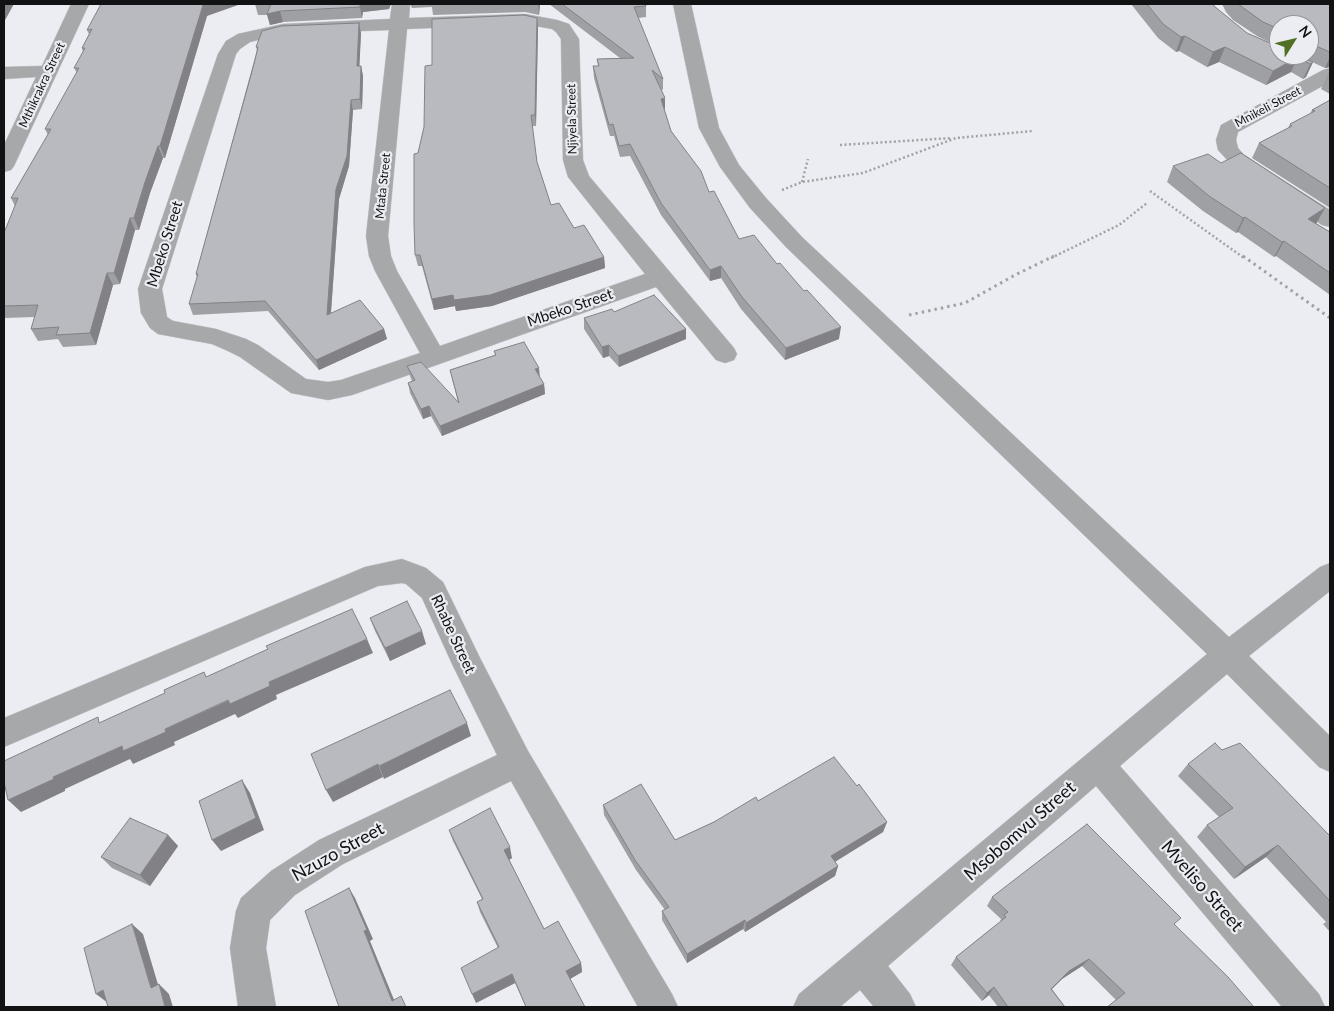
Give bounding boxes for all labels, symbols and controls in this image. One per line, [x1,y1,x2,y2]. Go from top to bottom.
north arrow [1269,15,1319,65]
text: N [1296,22,1316,41]
street label: Mthikrakra Street [16,40,68,130]
street label: Mnikeli Street [1232,83,1304,131]
street label: Njiyela Street [564,84,580,154]
street label: Mtata Street [372,152,394,220]
street label: Mbeko Street [143,199,187,289]
street label: Mbeko Street [525,285,615,331]
street label: Rhabe Street [427,592,479,676]
street label: Msobomvu Street [960,777,1080,885]
street label: Nzuzo Street [288,818,388,886]
street label: Mveliso Street [1157,836,1247,936]

